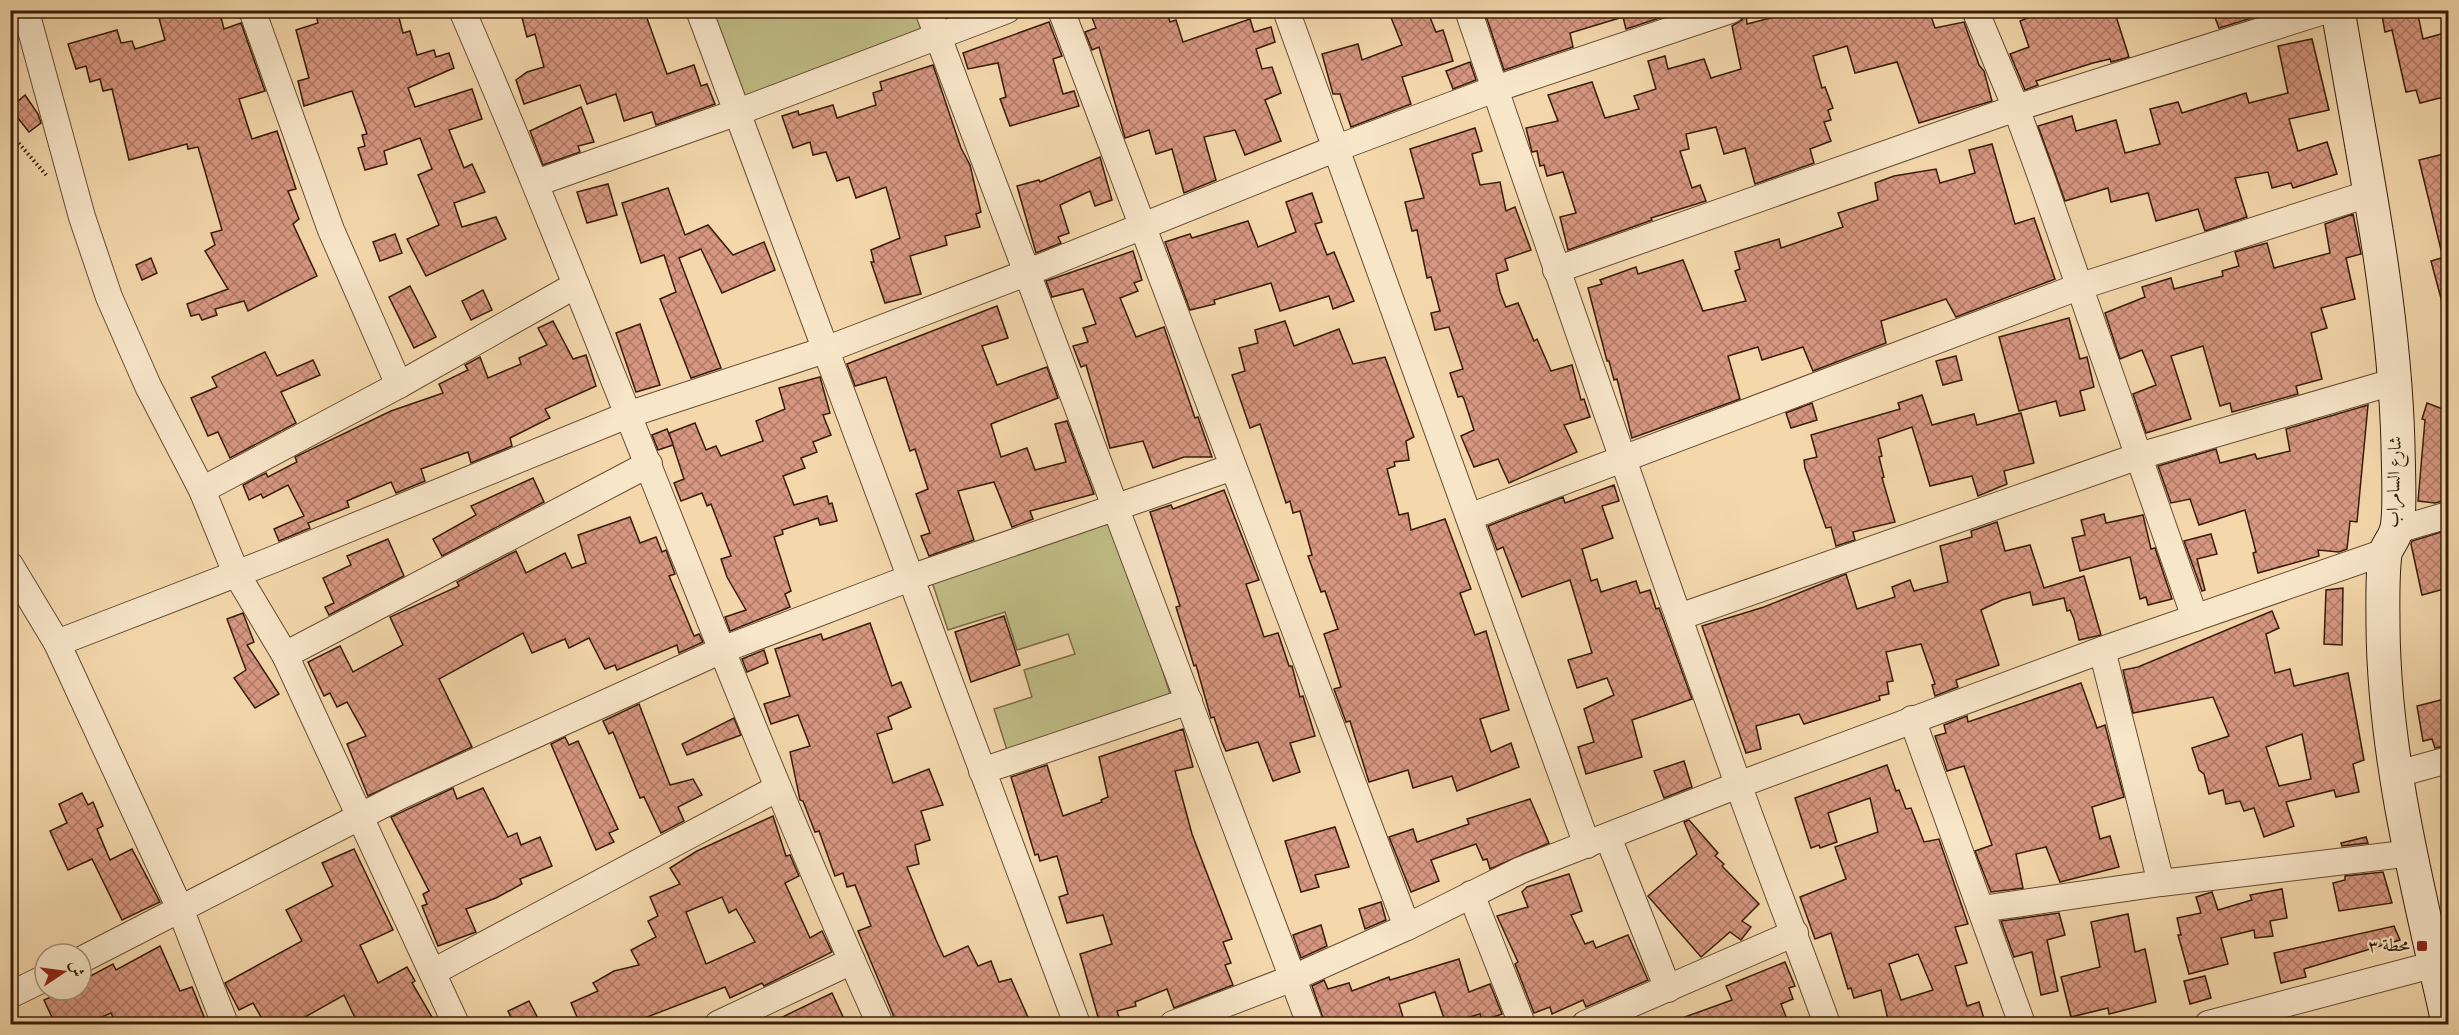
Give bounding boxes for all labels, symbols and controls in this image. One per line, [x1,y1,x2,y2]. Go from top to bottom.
street label: شارع السامراب [2382,436,2410,528]
place label: محطة ٣ [2368,935,2410,958]
marker: محطة ٣ [2415,939,2429,953]
north arrow [33,942,93,1002]
text: ش [64,959,87,979]

